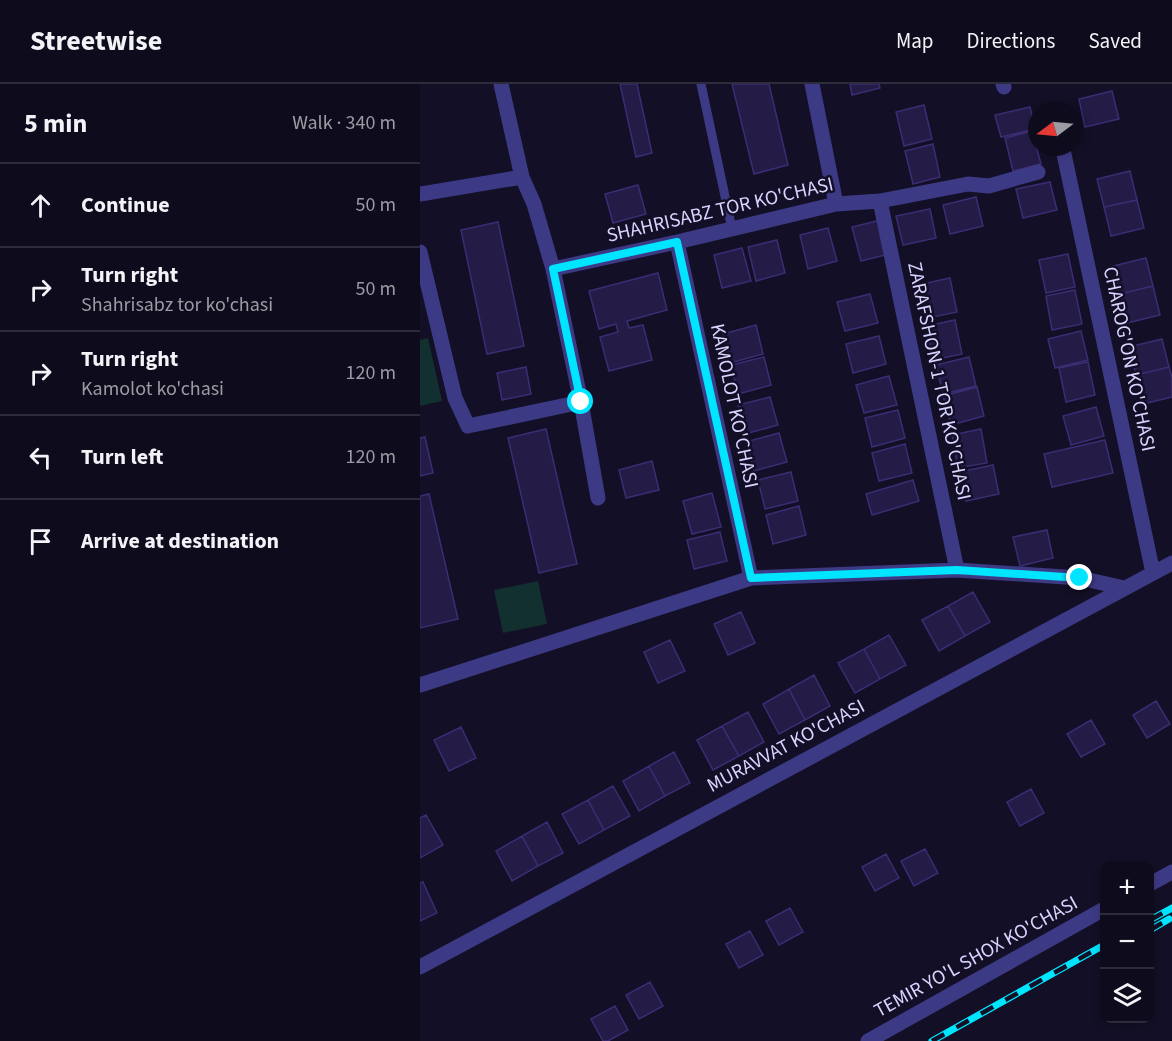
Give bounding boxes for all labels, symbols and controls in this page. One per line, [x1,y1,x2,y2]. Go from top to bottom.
text: Streetwise [30,21,162,61]
text: Map [896,26,934,56]
text: Directions [967,26,1055,56]
text: Saved [1088,26,1142,56]
north arrow [1028,102,1082,156]
text: 5 min [24,105,87,142]
text: Walk · 340 m [292,109,396,137]
street label: SHAHRISABZ TOR KO'CHASI [604,170,836,250]
icon: ahead [24,189,57,222]
text: Continue [81,189,170,221]
text: 50 m [356,191,396,219]
text: Turn right [81,259,178,291]
street label: ZARAFSHON-1 TOR KO'CHASI [900,259,978,503]
street label: CHAROG'ON KO'CHASI [1096,264,1162,454]
icon: right [24,273,57,306]
text: 50 m [356,275,396,303]
text: Shahrisabz tor ko'chasi [81,291,273,319]
street label: KAMOLOT KO'CHASI [703,321,765,491]
text: Turn right [81,343,178,375]
icon: right [24,357,57,390]
text: 120 m [346,359,396,387]
text: Kamolot ko'chasi [81,375,224,403]
route start [567,388,593,414]
icon: left [24,441,57,474]
text: Turn left [81,441,163,473]
text: 120 m [346,443,396,471]
icon: arrive [24,525,57,558]
text: Arrive at destination [81,525,279,557]
route end [1066,564,1092,590]
street label: MURAVVAT KO'CHASI [702,693,870,799]
map controls [1100,861,1154,1023]
button: + [1100,861,1154,915]
street label: TEMIR YO'L SHOX KO'CHASI [869,889,1083,1025]
button: − [1100,915,1154,969]
button: layers [1100,969,1154,1023]

